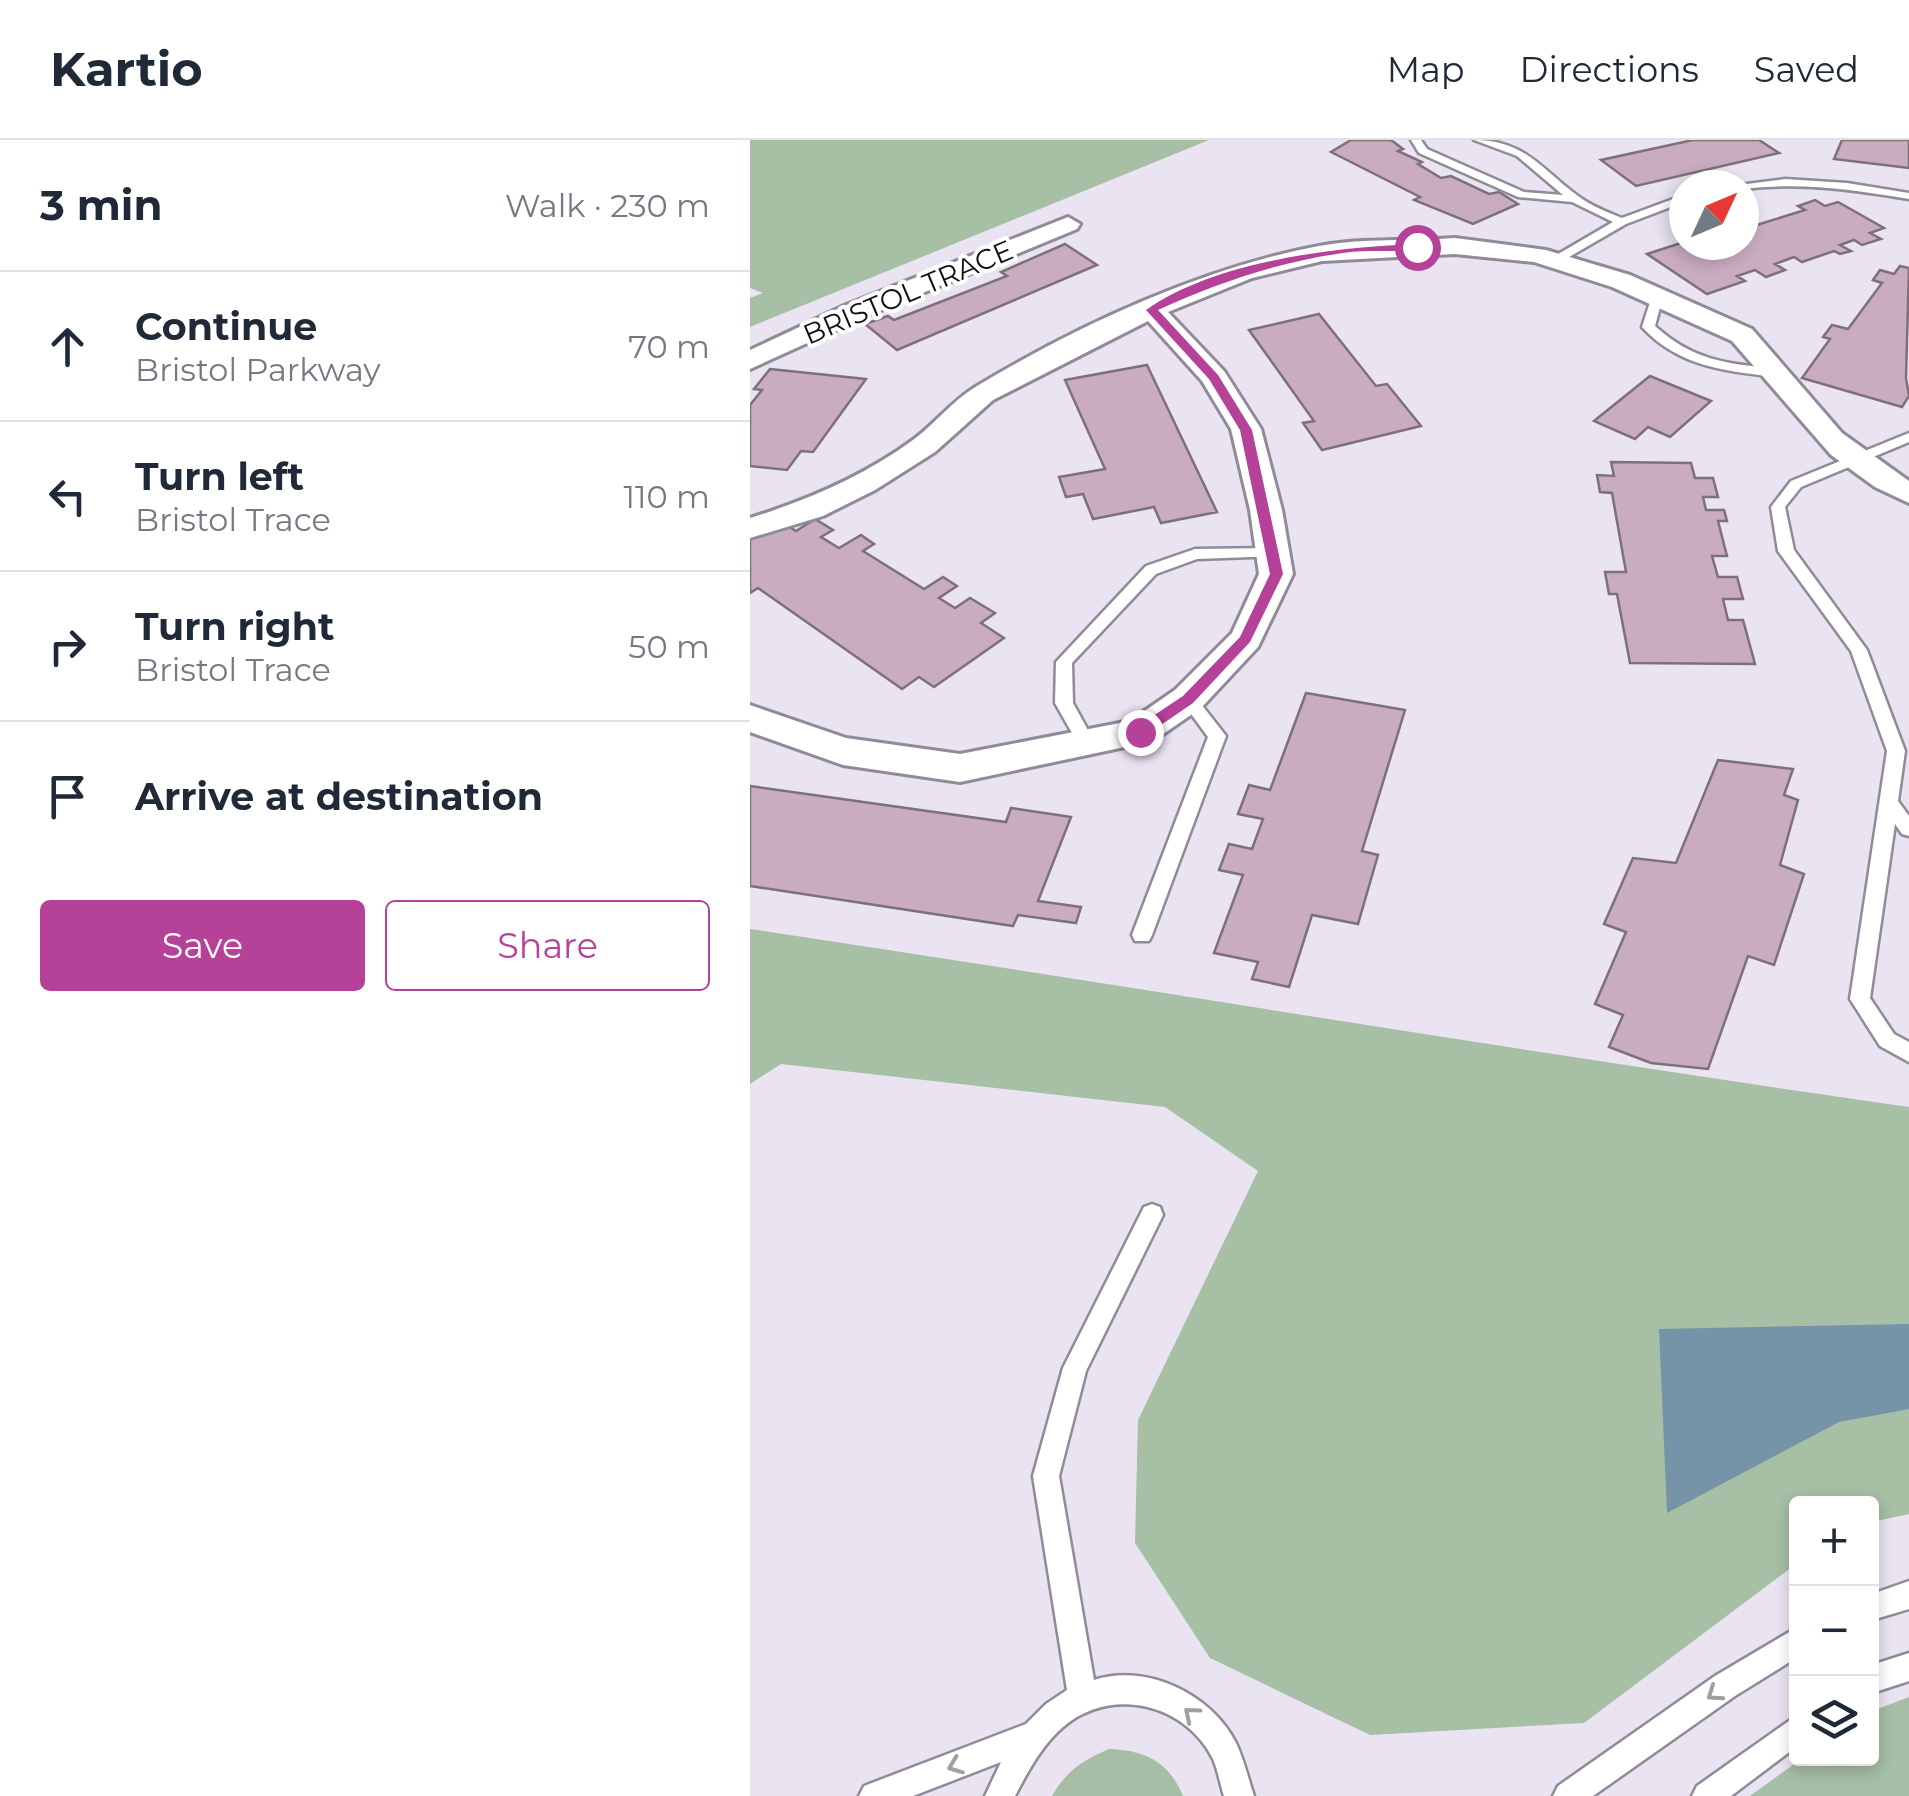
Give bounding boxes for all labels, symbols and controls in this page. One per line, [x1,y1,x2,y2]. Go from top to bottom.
text: Kartio [50,40,203,98]
text: Map [1387,48,1465,91]
text: Directions [1520,48,1699,91]
text: Saved [1754,48,1859,91]
north arrow [1669,170,1759,260]
text: 3 min [40,179,162,231]
text: Walk · 230 m [505,186,710,225]
route start [1395,225,1441,271]
street label: BRISTOL TRACE [798,232,1018,352]
text: Continue [135,303,317,350]
icon: ahead [40,319,95,374]
text: 70 m [628,327,710,366]
text: Bristol Parkway [135,350,381,389]
text: Turn left [135,453,304,500]
icon: left [40,469,95,524]
text: 110 m [623,477,710,516]
text: Bristol Trace [135,500,331,539]
text: Turn right [135,603,334,650]
icon: right [40,619,95,674]
text: 50 m [628,627,710,666]
text: Bristol Trace [135,650,331,689]
route end [1118,710,1164,756]
icon: arrive [40,769,95,824]
text: Arrive at destination [135,773,543,820]
button: Save [40,900,365,991]
button: Share [385,900,710,991]
map controls [1789,1496,1879,1766]
button: + [1789,1496,1879,1586]
button: − [1789,1586,1879,1676]
button: layers [1789,1676,1879,1766]
one-way arrow [1707,1682,1725,1700]
one-way arrow [1184,1708,1202,1726]
one-way arrow [947,1754,965,1774]

